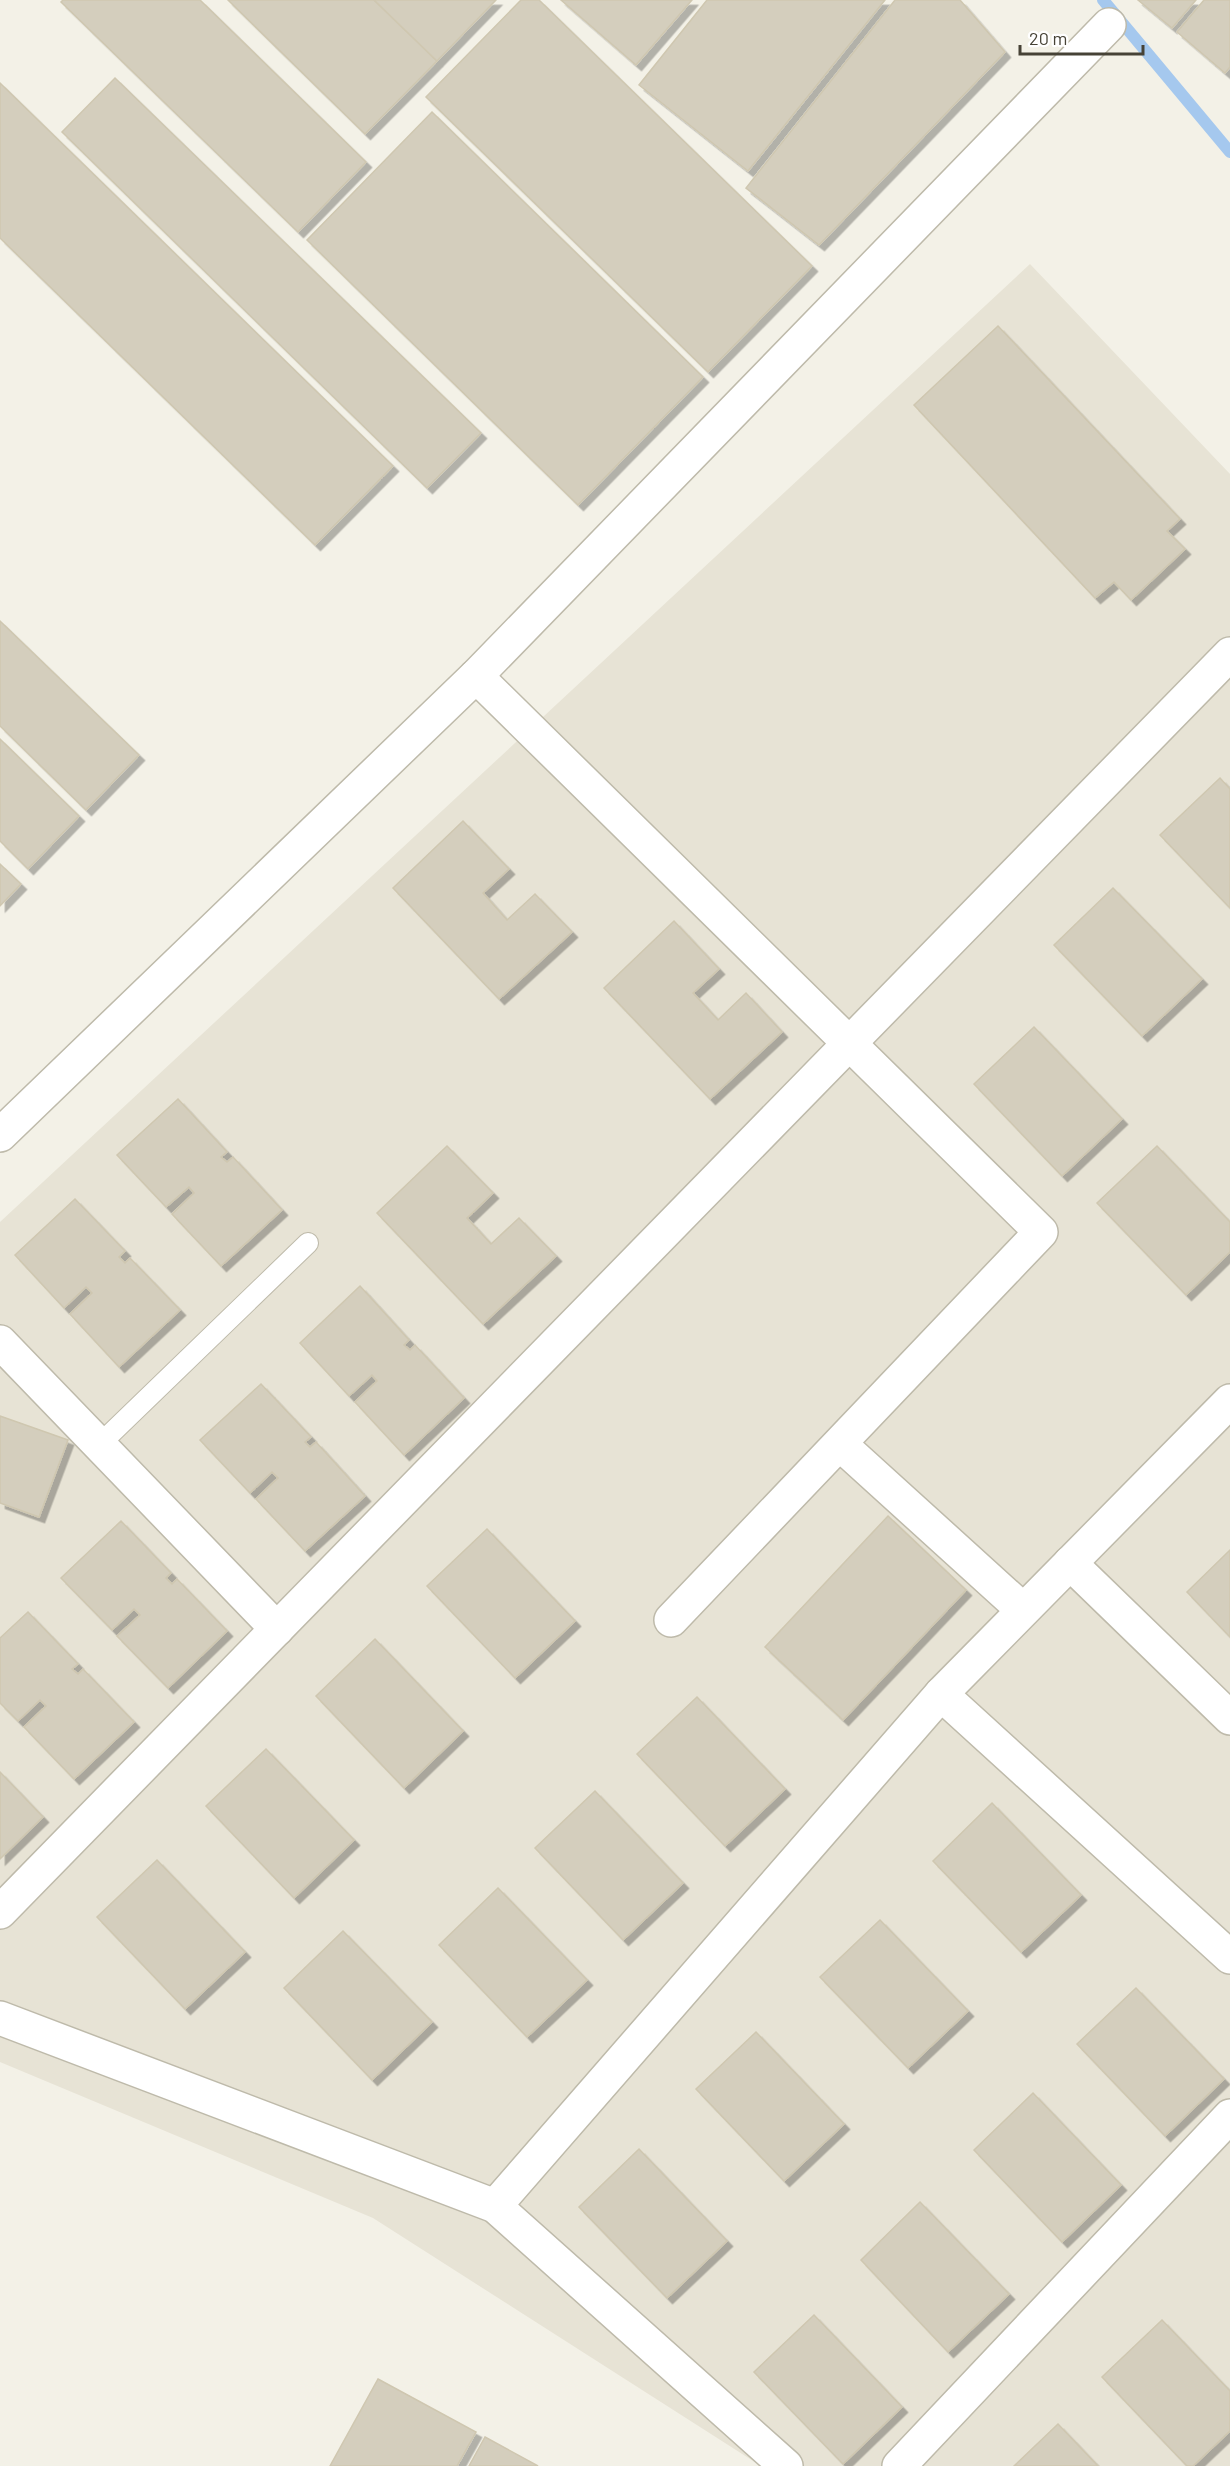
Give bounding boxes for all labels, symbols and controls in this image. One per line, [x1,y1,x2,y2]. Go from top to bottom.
scale bar [1020,18,1143,56]
text: 20 m [1029,27,1067,49]

